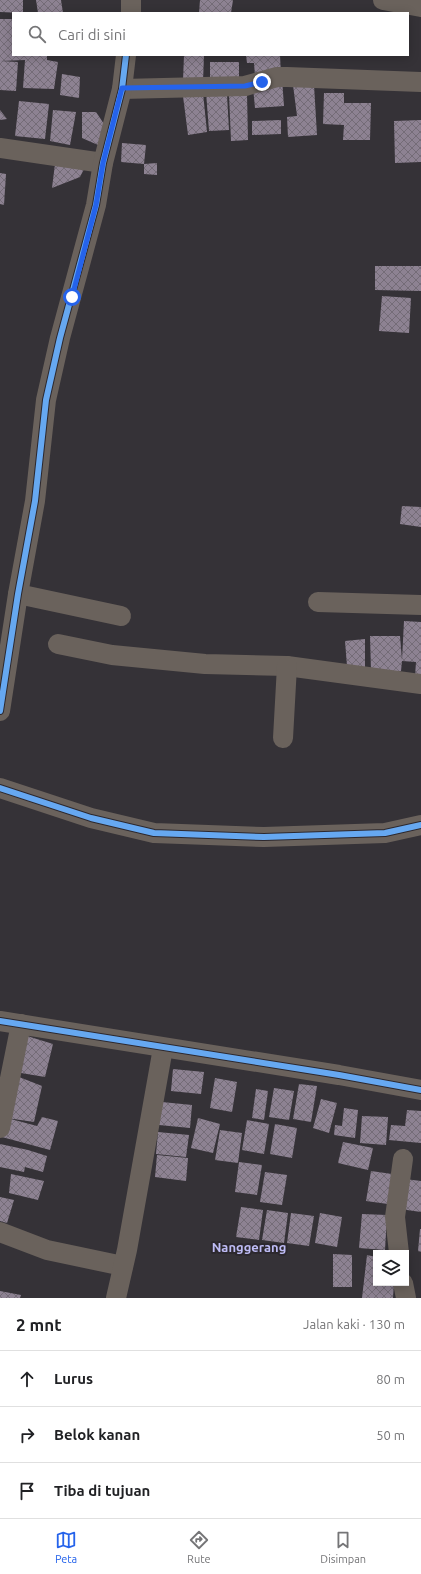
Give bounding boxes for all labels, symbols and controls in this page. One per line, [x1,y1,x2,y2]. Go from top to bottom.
search box [12,12,409,56]
icon: search [26,23,48,45]
text: Cari di sini [58,26,126,43]
route end [253,73,271,91]
route start [63,288,81,306]
district label: Nanggerang [212,1240,286,1254]
map controls [373,1250,409,1286]
button: layers [373,1250,409,1286]
text: 2 mnt [16,1315,62,1334]
text: Jalan kaki · 130 m [303,1317,405,1331]
icon: ahead [16,1368,38,1390]
text: Lurus [54,1370,93,1387]
text: 80 m [376,1372,405,1386]
icon: right [16,1424,38,1446]
text: Belok kanan [54,1426,140,1443]
text: 50 m [376,1428,405,1442]
icon: arrive [16,1480,38,1502]
text: Tiba di tujuan [54,1482,150,1499]
tab: Peta [55,1529,77,1565]
tab: Rute [187,1529,211,1565]
tab: Disimpan [320,1529,366,1565]

